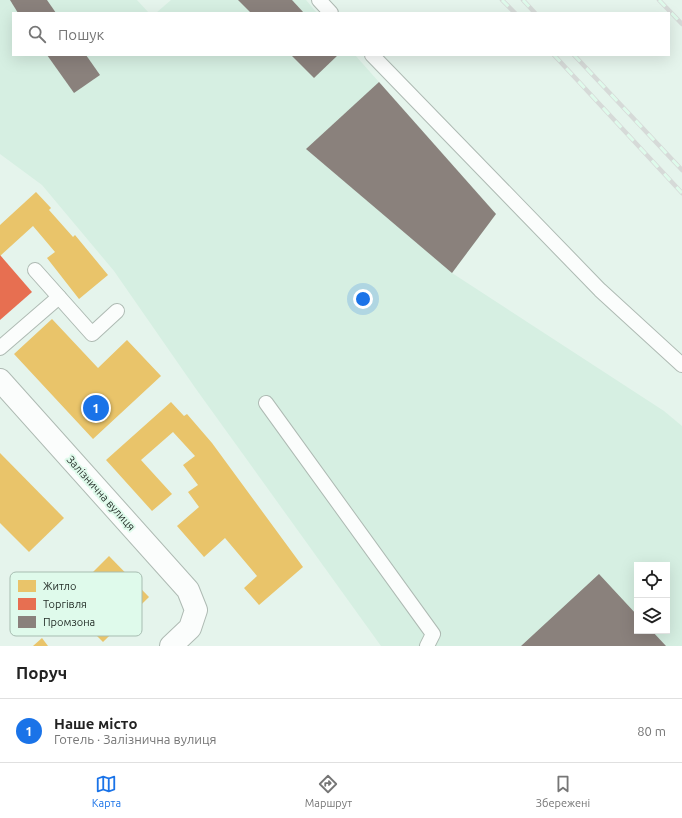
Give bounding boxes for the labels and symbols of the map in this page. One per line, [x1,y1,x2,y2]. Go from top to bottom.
your location [353,289,373,309]
pin: 1 [83,393,109,423]
street label: Залізнична вулиця [64,453,138,533]
legend [10,572,142,636]
text: Житло [43,580,76,592]
text: Торгівля [43,598,87,610]
text: Промзона [43,616,95,628]

